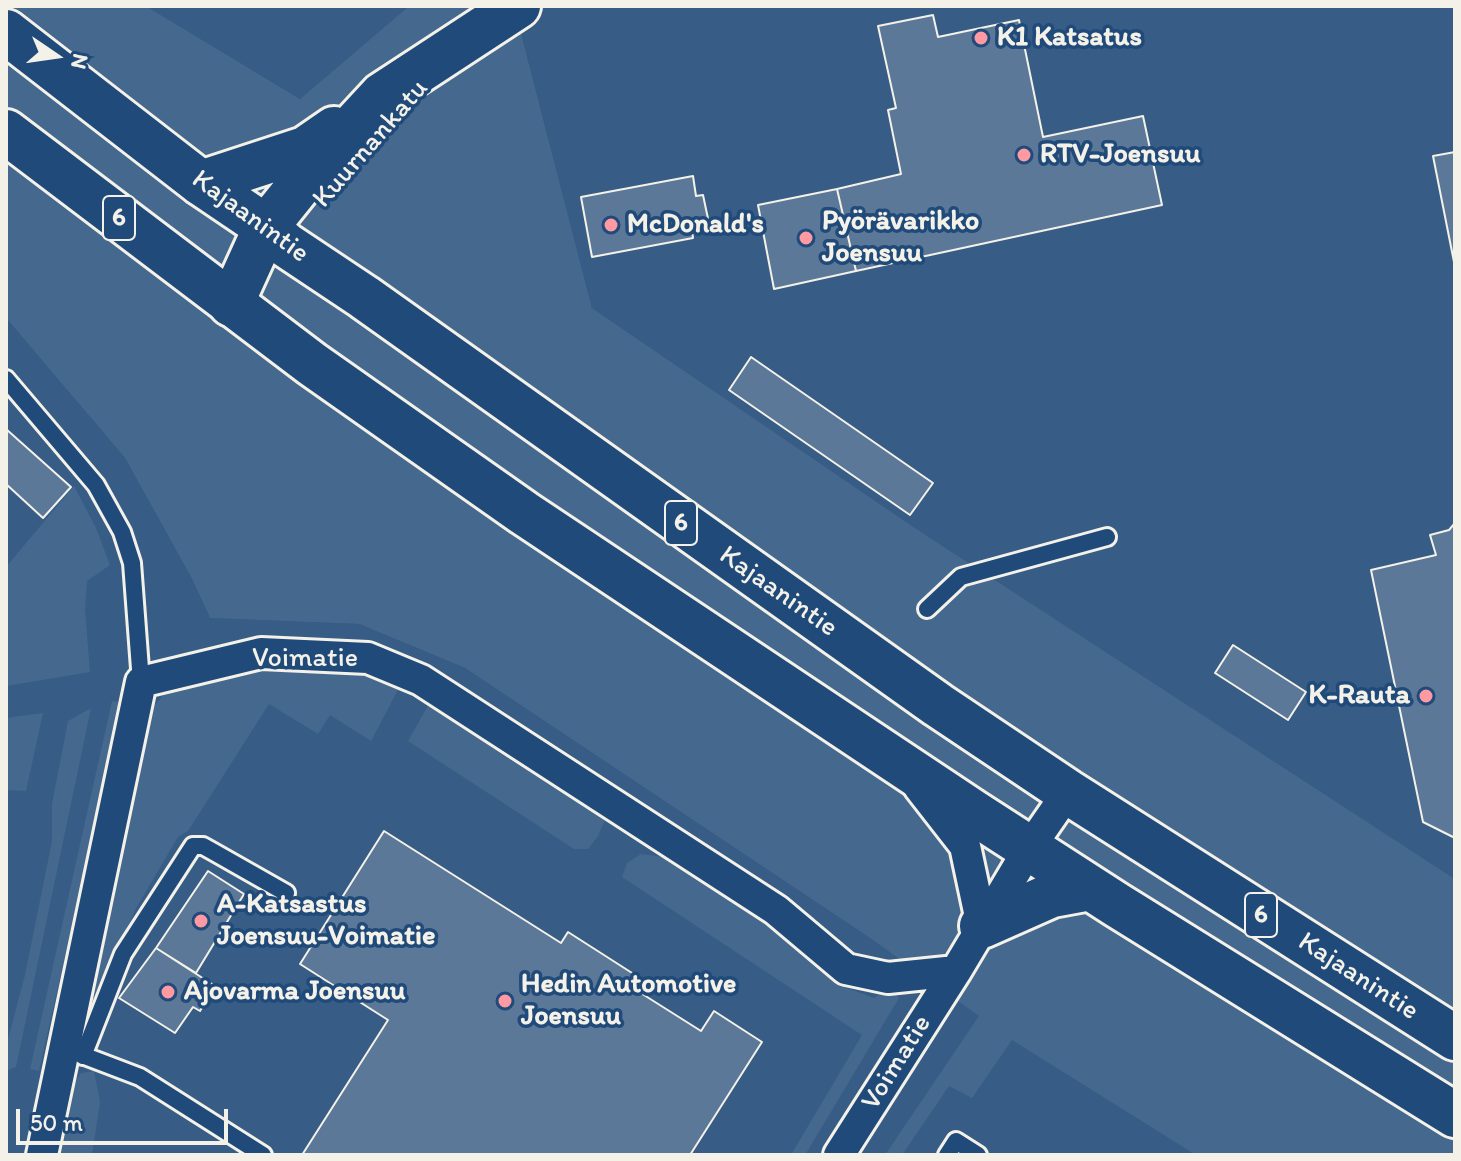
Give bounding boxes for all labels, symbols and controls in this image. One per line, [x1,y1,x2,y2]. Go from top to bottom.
north arrow [16,16,96,96]
place label: K1 Katsatus [997,21,1142,55]
marker: K1 Katsatus [972,29,990,47]
text: N [65,51,95,72]
street label: Kuurnankatu [306,73,436,215]
place label: RTV-Joensuu [1040,138,1200,172]
marker: RTV-Joensuu [1015,146,1033,164]
street label: Kajaanintie [185,163,315,271]
road number: 6 [103,196,135,240]
place label: Pyörävarikko Joensuu [822,205,979,271]
place label: McDonald's [627,208,764,242]
marker: McDonald's [602,216,620,234]
marker: Pyörävarikko Joensuu [797,229,815,247]
road number: 6 [665,501,697,545]
street label: Kajaanintie [712,539,844,645]
street label: Voimatie [252,642,358,676]
place label: K-Rauta [1309,679,1410,713]
marker: K-Rauta [1417,687,1435,705]
place label: A-Katsastus Joensuu-Voimatie [217,888,435,954]
road number: 6 [1245,893,1277,937]
marker: A-Katsastus Joensuu-Voimatie [192,912,210,930]
street label: Kajaanintie [1291,926,1425,1028]
place label: Hedin Automotive Joensuu [521,968,736,1034]
place label: Ajovarma Joensuu [184,975,406,1009]
marker: Ajovarma Joensuu [159,983,177,1001]
marker: Hedin Automotive Joensuu [496,992,514,1010]
street label: Voimatie [855,1009,939,1117]
scale bar [20,1093,232,1143]
text: 50 m [30,1108,83,1137]

